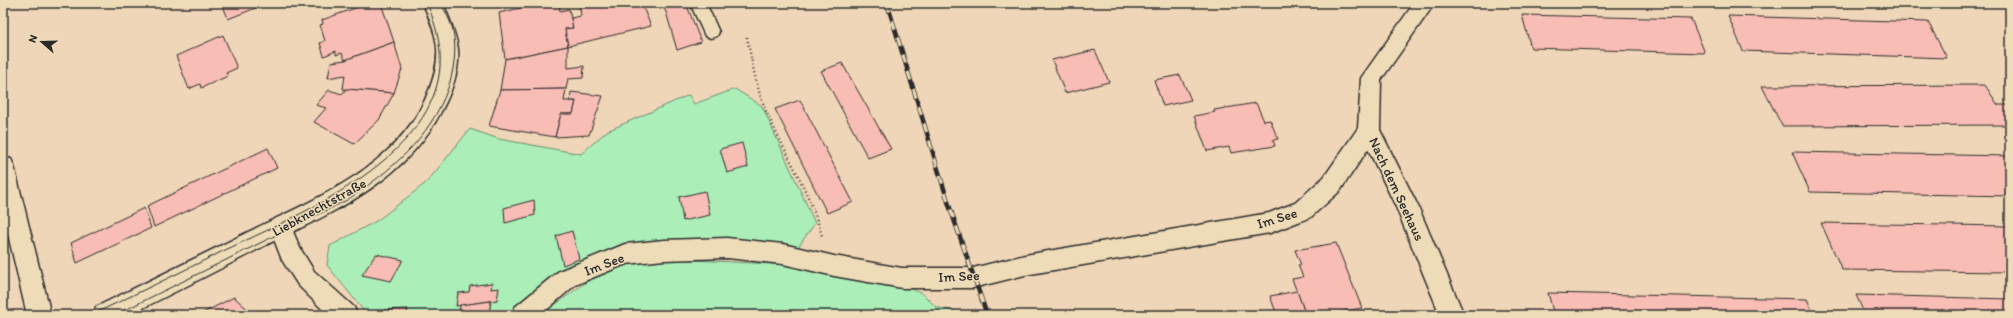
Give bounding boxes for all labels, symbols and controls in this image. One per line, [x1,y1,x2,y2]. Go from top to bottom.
north arrow [22,22,62,62]
text: N [26,33,40,44]
street label: Nach dem Seehaus [1365,135,1428,244]
street label: Liebknechtstraße [269,174,370,240]
street label: Im See [1255,204,1300,233]
street label: Im See [582,249,627,280]
street label: Im See [938,267,980,286]

